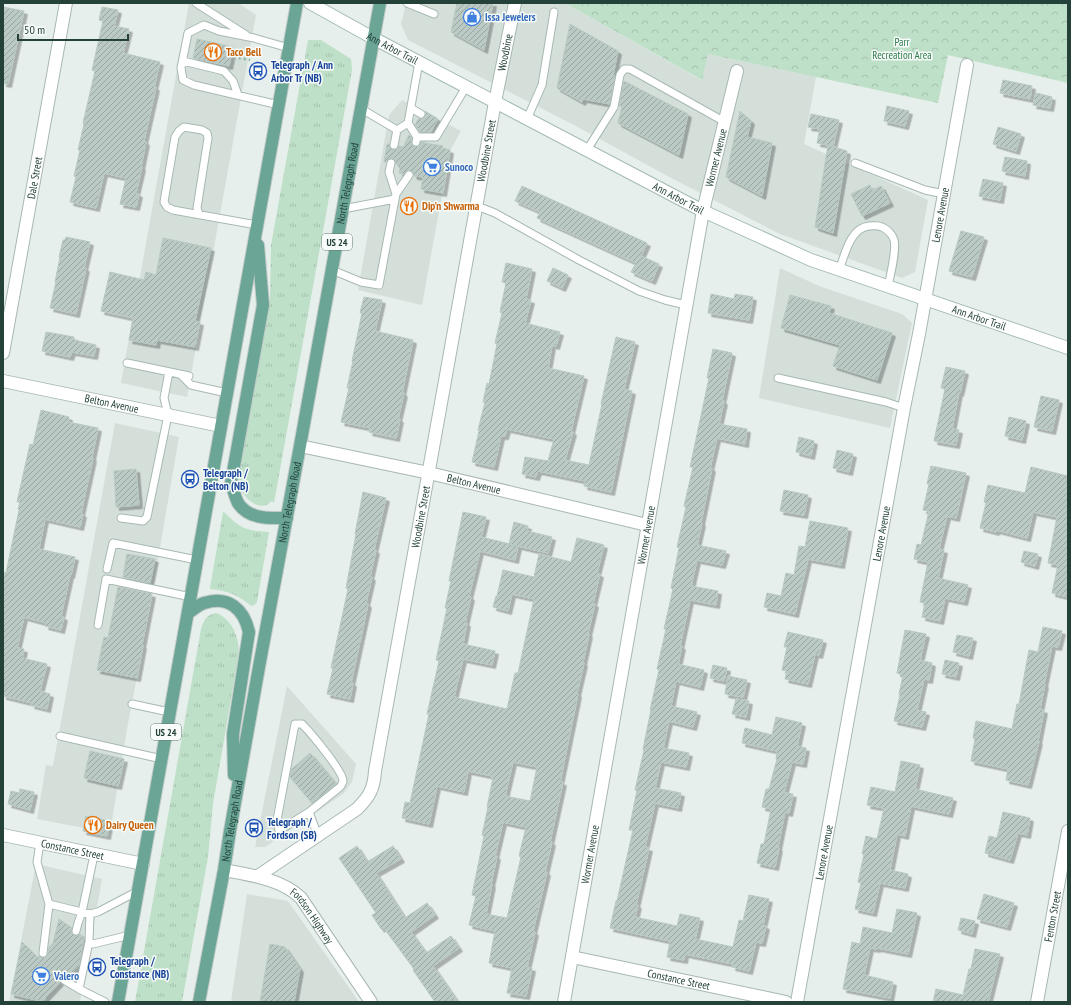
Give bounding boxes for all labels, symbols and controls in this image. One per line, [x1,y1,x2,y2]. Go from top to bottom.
shop icon: Issa Jewelers [462,7,482,27]
place label: Issa Jewelers [485,10,536,24]
scale bar [18,16,128,42]
text: 50 m [24,22,45,37]
street label: Ann Arbor Trail [364,29,421,68]
street label: Woodbine [494,32,516,72]
park label: Parr Recreation Area [872,35,932,62]
restaurant icon: Taco Bell [203,42,223,62]
place label: Taco Bell [226,45,261,59]
place label: Telegraph / Ann Arbor Tr (NB) [270,58,333,85]
bus stop icon: Telegraph / Ann Arbor Tr (NB) [248,61,268,81]
street label: Woodbine Street [474,118,499,183]
street label: Wormer Avenue [702,127,730,188]
street label: North Telegraph Road [333,141,362,225]
street label: Dale Street [24,156,45,200]
supermarket icon: Sunoco [422,157,442,177]
place label: Sunoco [445,160,473,174]
street label: Ann Arbor Trail [650,179,707,218]
street label: Lenore Avenue [928,186,952,244]
restaurant icon: Dip'n Shwarma [399,196,419,216]
place label: Dip'n Shwarma [422,199,480,213]
road number: US 24 [322,234,352,250]
street label: Ann Arbor Trail [950,302,1008,333]
street label: Belton Avenue [83,391,140,416]
street label: North Telegraph Road [275,460,304,544]
place label: Telegraph / Belton (NB) [203,466,249,493]
bus stop icon: Telegraph / Belton (NB) [180,469,200,489]
street label: Belton Avenue [446,471,503,497]
street label: Woodbine Street [408,485,433,549]
street label: Wormer Avenue [634,504,658,566]
street label: Lenore Avenue [870,504,893,562]
road number: US 24 [151,724,181,740]
street label: North Telegraph Road [218,779,246,863]
restaurant icon: Dairy Queen [83,815,103,835]
place label: Telegraph / Fordson (SB) [267,815,317,842]
place label: Dairy Queen [106,818,154,832]
bus stop icon: Telegraph / Fordson (SB) [244,818,264,838]
street label: Wormer Avenue [578,823,602,885]
street label: Lenore Avenue [812,823,836,881]
street label: Constance Street [40,836,105,863]
street label: Fordson Highway [288,885,337,947]
street label: Fenton Street [1041,890,1064,943]
place label: Telegraph / Constance (NB) [110,954,169,981]
bus stop icon: Telegraph / Constance (NB) [87,957,107,977]
supermarket icon: Valero [31,966,51,986]
street label: Constance Street [646,966,711,993]
place label: Valero [53,969,79,983]

